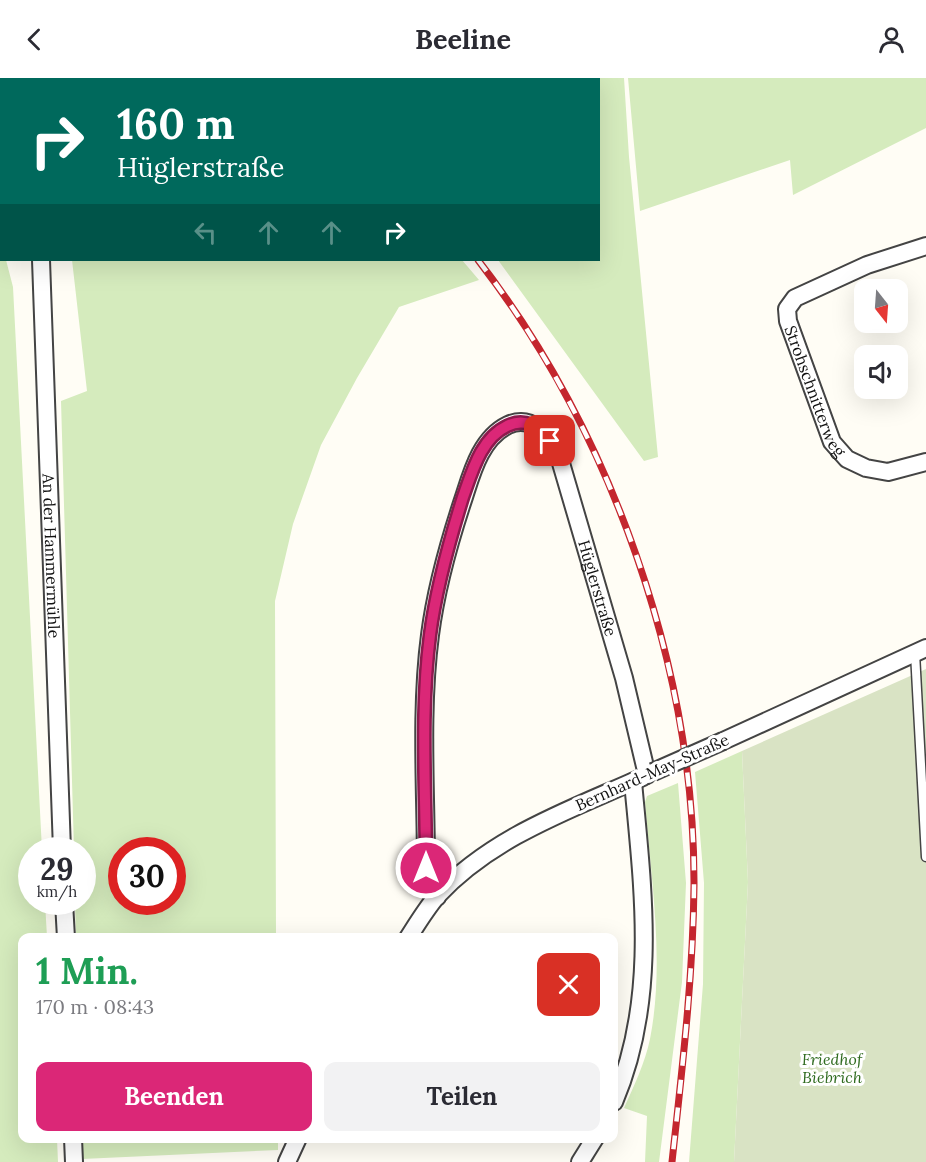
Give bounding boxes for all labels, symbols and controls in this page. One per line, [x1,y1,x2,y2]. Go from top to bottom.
text: Beeline [415,22,511,56]
icon: back [18,23,51,56]
icon: person [875,23,908,56]
text: 160 m [117,97,235,151]
icon: right [18,102,96,180]
text: Hüglerstraße [117,150,284,184]
icon: left [189,216,222,249]
icon: ahead [252,216,285,249]
icon: ahead [315,216,348,249]
icon: right [378,216,411,249]
north arrow [854,279,908,333]
map controls [854,279,908,399]
street label: Strohschnitterweg [780,323,851,462]
button: sound [854,345,908,399]
pin [524,415,575,466]
icon: arrive [533,424,566,457]
street label: An der Hammermühle [39,472,64,639]
street label: Hüglerstraße [574,538,621,639]
street label: Bernhard-May-Straße [572,729,732,815]
position arrow [394,836,458,900]
speed limit sign: 30 [108,837,186,915]
text: 29 [40,850,74,888]
text: km/h [37,882,77,901]
text: 1 Min. [36,948,138,994]
button: close [537,953,600,1016]
text: 170 m · 08:43 [36,994,154,1019]
park label: Friedhof Biebrich [802,1049,864,1087]
button: Beenden [36,1062,312,1131]
button: Teilen [324,1062,600,1131]

